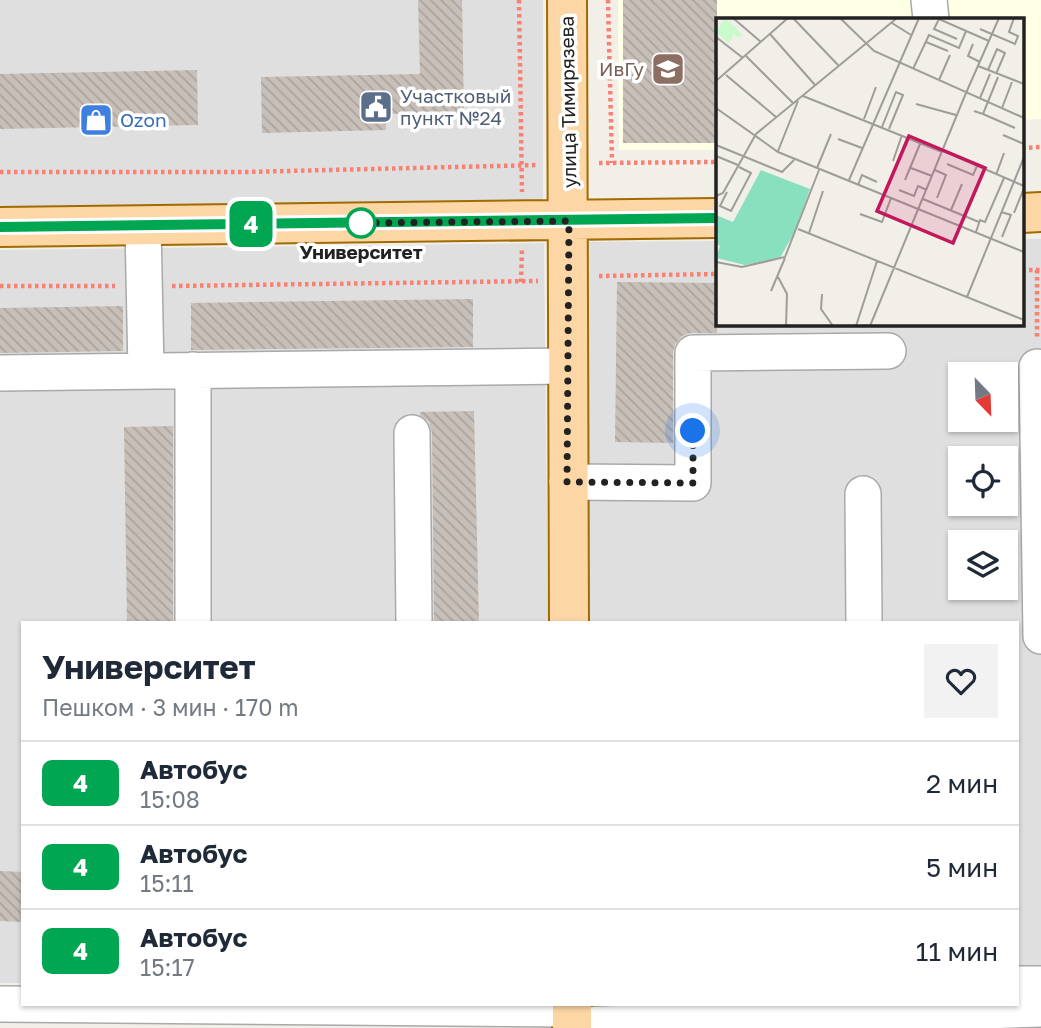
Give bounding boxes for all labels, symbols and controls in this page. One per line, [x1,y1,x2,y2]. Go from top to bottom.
street label: улица Тимирязева [554,16,581,188]
inset map [716,18,1024,326]
school or university icon: ИвГу [649,50,687,88]
place label: ИвГу [599,57,644,80]
place label: Участковый пункт №24 [400,84,511,129]
public building icon: Участковый пункт №24 [357,88,395,126]
shop icon: Ozon [77,101,115,139]
place label: Ozon [120,108,167,131]
line badge: 4 [228,201,274,247]
marker: Университет [346,208,376,238]
text: 4 [244,209,259,238]
place label: Университет [299,240,423,263]
north arrow [948,362,1018,432]
map controls [948,362,1018,600]
your location [675,413,710,448]
button: locate [948,446,1018,516]
button: layers [948,530,1018,600]
button: heart [924,644,998,718]
text: Университет [42,647,256,686]
text: Пешком · 3 мин · 170 m [42,693,299,721]
text: Автобус [140,754,247,785]
text: 4 [73,768,88,797]
text: 2 мин [926,768,998,799]
text: 15:08 [140,785,200,813]
text: Автобус [140,838,247,869]
text: 4 [73,852,88,881]
text: 5 мин [926,852,998,883]
text: 15:11 [140,869,194,897]
text: Автобус [140,922,247,953]
text: 4 [73,936,88,965]
text: 11 мин [916,936,998,967]
text: 15:17 [140,953,195,981]

